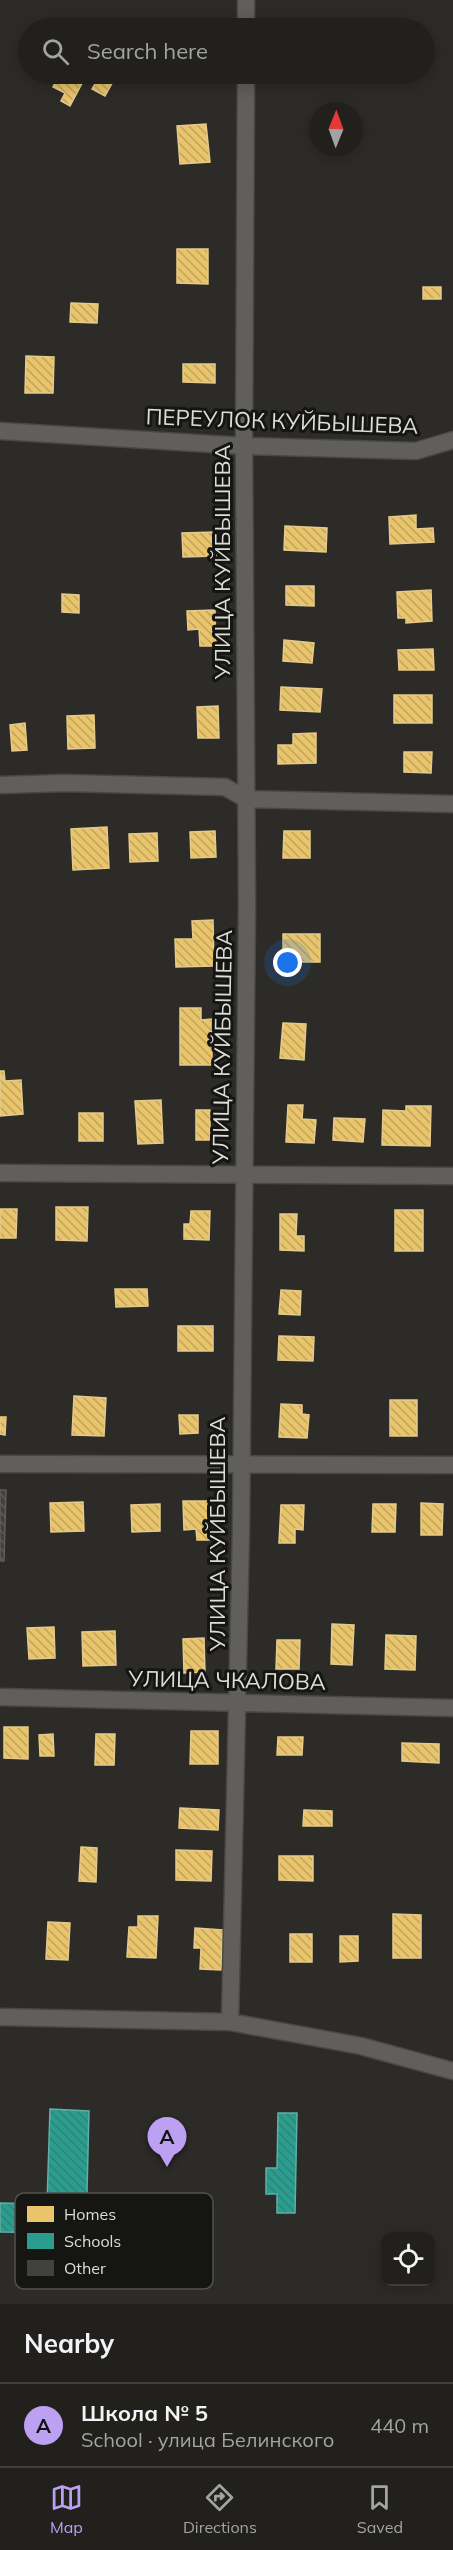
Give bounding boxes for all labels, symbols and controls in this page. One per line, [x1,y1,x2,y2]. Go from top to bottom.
search box [18,18,435,84]
icon: search [39,35,72,68]
text: Search here [87,37,208,65]
north arrow [309,102,363,156]
street label: ПЕРЕУЛОК КУЙБЫШЕВА [145,402,419,440]
street label: УЛИЦА КУЙБЫШЕВА [208,445,236,680]
street label: УЛИЦА КУЙБЫШЕВА [206,929,238,1166]
your location [273,948,302,977]
street label: УЛИЦА КУЙБЫШЕВА [203,1417,231,1652]
street label: УЛИЦА ЧКАЛОВА [127,1664,326,1696]
pin: A [148,2118,186,2167]
legend [15,2193,213,2289]
text: Homes [64,2204,116,2224]
text: Schools [64,2231,121,2251]
map controls [381,2232,435,2286]
button: locate [381,2232,435,2286]
text: Other [64,2258,106,2278]
text: Nearby [24,2327,114,2360]
text: Школа № 5 [81,2399,208,2427]
text: A [36,2413,51,2438]
text: 440 m [370,2413,429,2438]
text: School · улица Белинского [81,2427,334,2452]
tab: Map [50,2481,83,2537]
tab: Directions [183,2481,257,2537]
tab: Saved [357,2481,403,2537]

